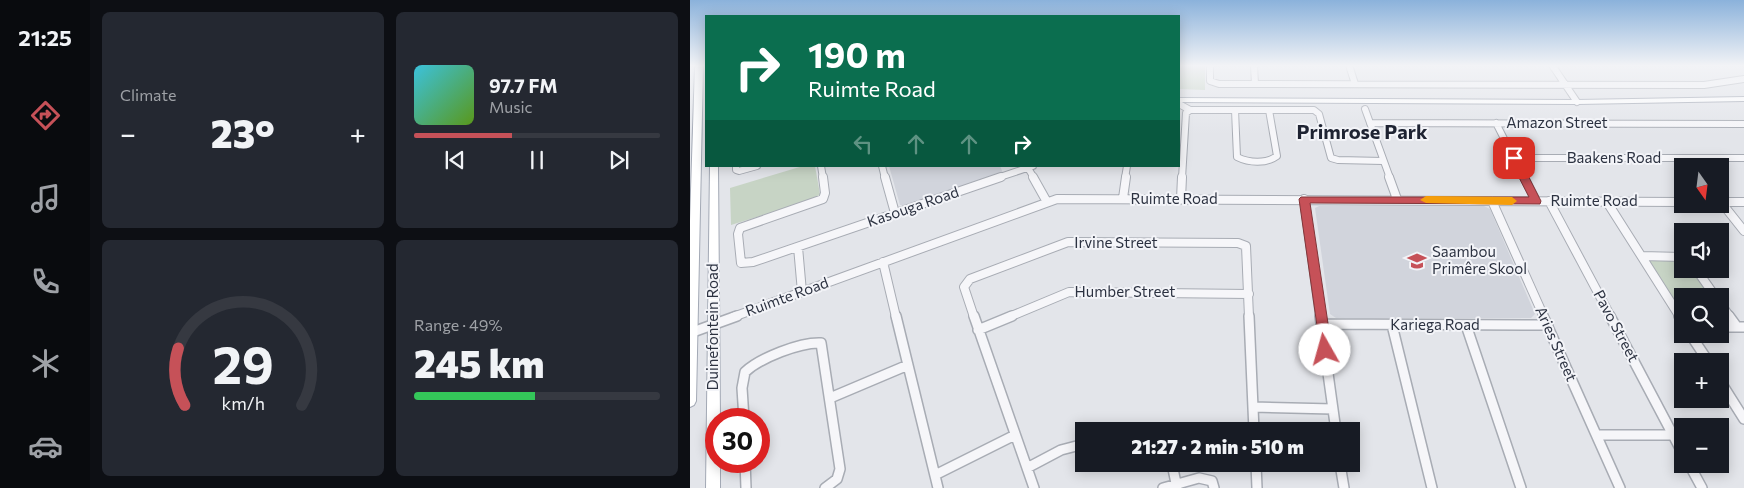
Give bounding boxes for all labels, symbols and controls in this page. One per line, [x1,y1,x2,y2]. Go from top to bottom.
text: 21:25 [18,24,72,51]
text: 190 m [808,32,906,75]
icon: right [725,35,790,100]
text: 97.7 FM [489,74,558,97]
text: Ruimte Road [808,75,936,102]
text: Climate [120,85,176,104]
text: Music [489,97,533,116]
icon: directions [28,98,63,133]
text: 23° [211,109,275,156]
street label: Amazon Street [1506,113,1608,131]
text: − [120,116,136,150]
text: + [350,116,366,150]
district label: Primrose Park [1297,119,1428,143]
icon: left [849,130,877,158]
icon: ahead [902,130,930,158]
icon: ahead [955,130,983,158]
icon: right [1008,130,1036,158]
pin [1493,137,1535,179]
icon: arrive [1500,144,1528,172]
icon: previous [441,146,469,174]
icon: pause [523,146,551,174]
icon: next [605,146,633,174]
street label: Baakens Road [1567,148,1661,166]
north arrow [1674,158,1729,212]
map controls [1674,158,1729,473]
icon: music [28,181,63,216]
street label: Kasouga Road [864,182,961,230]
street label: Ruimte Road [1130,189,1218,207]
street label: Ruimte Road [1550,191,1638,209]
button: sound [1674,223,1729,278]
street label: Irvine Street [1074,233,1158,251]
place label: Saambou Primêre Skool [1432,242,1527,277]
school or university icon: Saambou Primêre Skool [1406,250,1428,272]
street label: Duinefontein Road [703,263,721,391]
icon: phone [28,264,63,299]
street label: Ruimte Road [743,273,831,319]
street label: Humber Street [1075,282,1175,300]
street label: Pavo Street [1590,287,1643,365]
button: search [1674,288,1729,343]
street label: Aries Street [1532,303,1581,384]
text: Range · 49% [414,315,502,334]
street label: Kariega Road [1390,315,1480,333]
position arrow [1298,323,1350,375]
text: 29 [212,331,274,395]
text: 245 km [414,339,544,386]
icon: climate [28,346,63,381]
button: + [1674,353,1729,408]
text: km/h [221,392,265,414]
speed limit sign: 30 [705,408,770,473]
button: − [1674,418,1729,473]
icon: car [28,429,63,464]
text: 21:27 · 2 min · 510 m [1131,435,1304,458]

